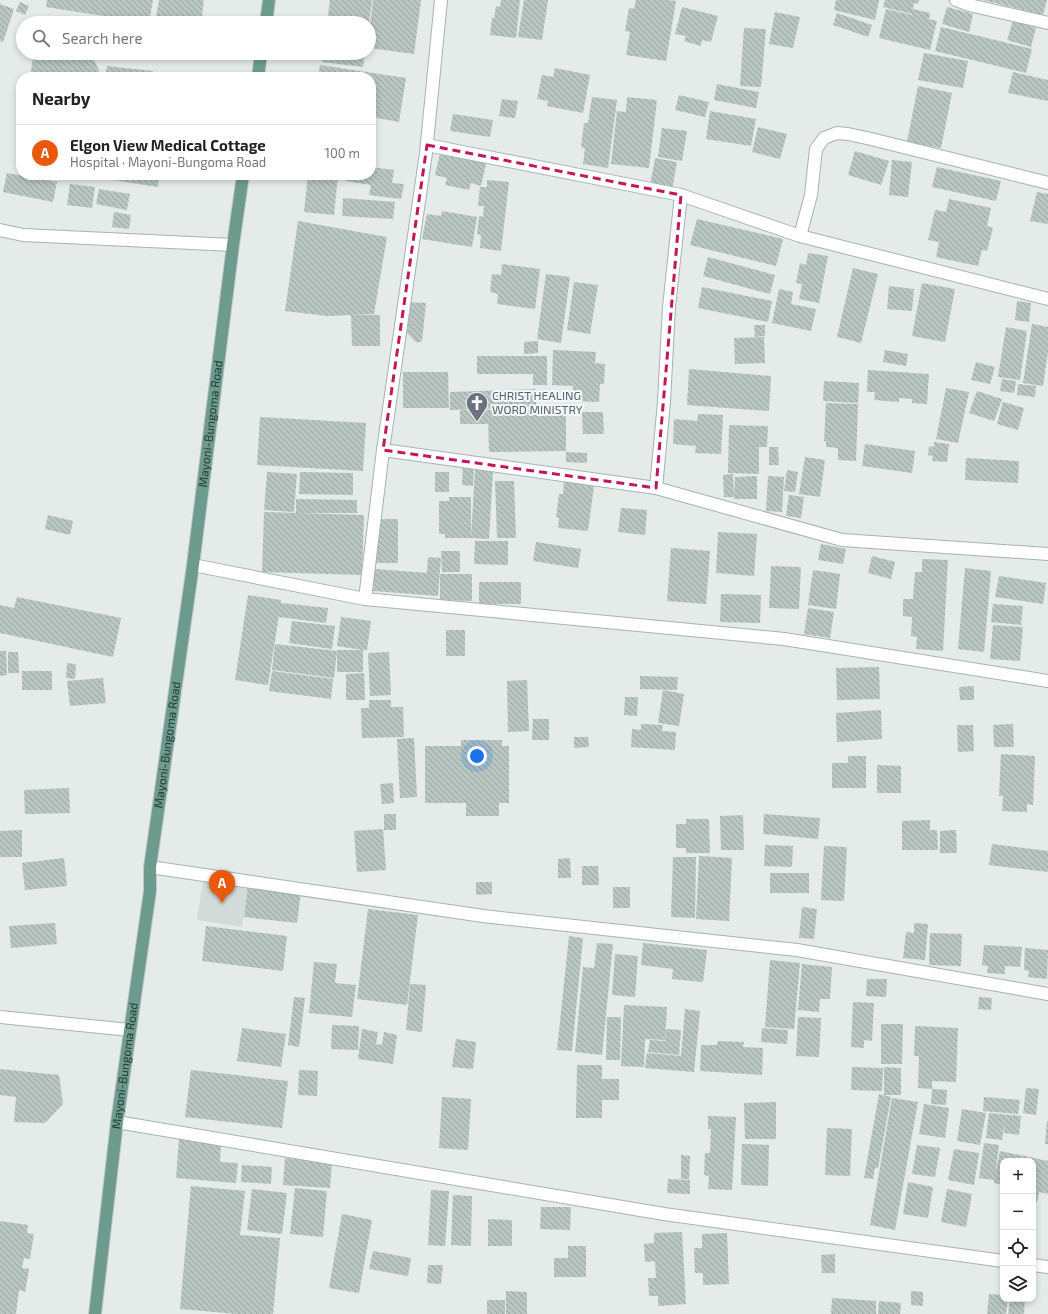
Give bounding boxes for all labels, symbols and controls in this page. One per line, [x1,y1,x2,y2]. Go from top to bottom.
search box [16,16,376,60]
icon: search [30,27,52,49]
text: Search here [62,29,143,47]
text: Nearby [32,88,90,108]
text: Elgon View Medical Cottage [70,136,266,154]
text: A [41,145,49,161]
text: 100 m [325,145,360,161]
text: Hospital · Mayoni-Bungoma Road [70,154,266,170]
street label: Mayoni-Bungoma Road [195,359,225,488]
place label: CHRIST HEALING WORD MINISTRY [492,388,583,416]
church icon: CHRIST HEALING WORD MINISTRY [464,390,490,423]
street label: Mayoni-Bungoma Road [150,680,182,809]
your location [467,746,487,766]
pin: A [209,870,235,903]
street label: Mayoni-Bungoma Road [108,1001,140,1130]
map controls [1000,1158,1036,1302]
button: + [1000,1158,1036,1194]
button: − [1000,1194,1036,1230]
button: locate [1000,1230,1036,1266]
button: layers [1000,1266,1036,1302]

